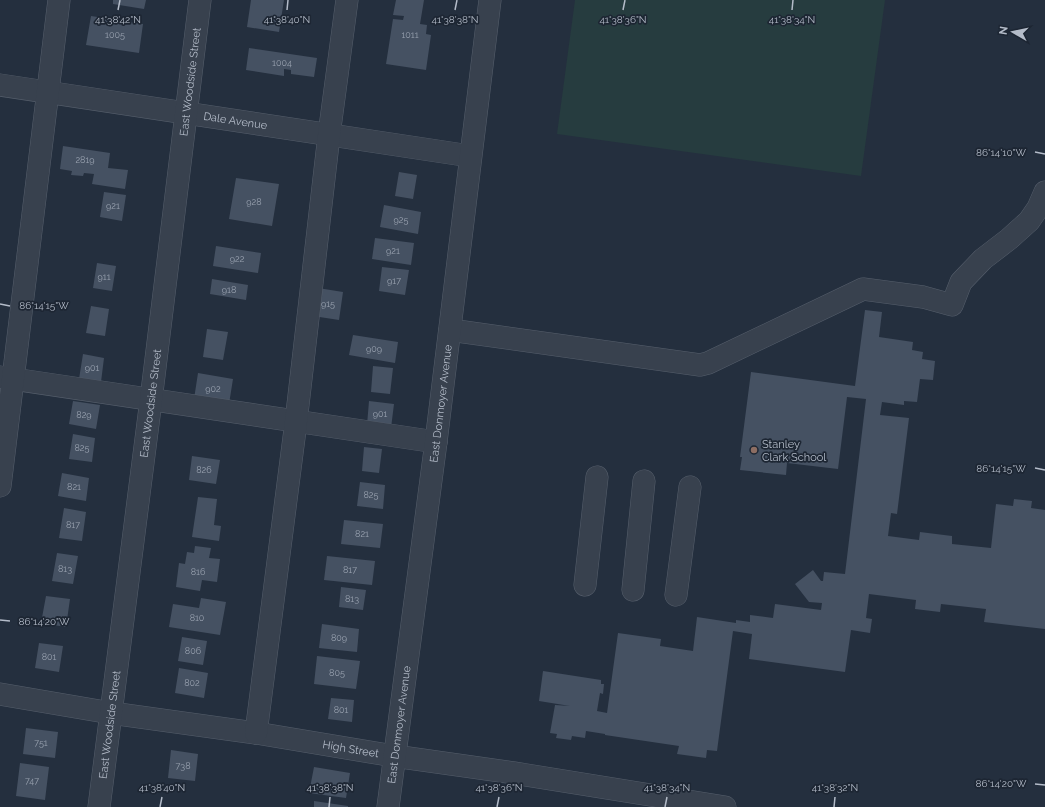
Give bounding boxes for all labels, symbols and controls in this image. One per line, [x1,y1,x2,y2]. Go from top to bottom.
north arrow [993,12,1033,52]
text: 41°38'42"N [95,14,141,25]
text: 41°38'40"N [264,14,310,25]
text: 41°38'38"N [431,14,479,25]
text: 41°38'36"N [599,14,647,25]
text: 41°38'34"N [769,14,815,25]
text: N [997,25,1011,36]
street label: East Woodside Street [177,26,204,137]
house number: 1005 [105,30,125,40]
house number: 1011 [401,30,419,40]
house number: 1004 [272,58,292,68]
street label: Dale Avenue [202,110,269,132]
text: 86°14'10"W [976,147,1027,158]
house number: 2819 [75,155,95,165]
house number: 928 [246,197,262,207]
house number: 921 [106,201,120,211]
house number: 925 [394,215,409,225]
house number: 921 [386,246,400,256]
house number: 922 [230,254,245,264]
house number: 911 [98,272,111,282]
house number: 917 [387,276,401,286]
house number: 918 [222,285,236,295]
house number: 915 [321,299,335,309]
text: 86°14'15"W [19,300,69,311]
street label: East Donmoyer Avenue [427,343,455,463]
house number: 909 [366,344,382,354]
street label: East Woodside Street [138,348,164,458]
house number: 901 [85,363,99,373]
house number: 902 [205,384,221,394]
house number: 901 [373,409,387,419]
house number: 829 [76,410,92,420]
place label: Stanley Clark School [762,438,826,464]
house number: 825 [75,443,90,453]
marker: Stanley Clark School [749,445,759,455]
text: 86°14'15"W [976,463,1026,474]
house number: 826 [196,465,212,475]
house number: 821 [67,482,81,492]
house number: 825 [364,490,379,500]
house number: 817 [66,520,80,530]
house number: 821 [355,529,369,539]
house number: 813 [58,564,72,574]
house number: 817 [343,565,357,575]
house number: 816 [191,567,206,577]
house number: 813 [345,594,359,604]
house number: 810 [190,613,205,623]
text: 86°14'20"W [19,616,70,627]
house number: 809 [331,633,347,643]
house number: 806 [185,646,202,656]
house number: 801 [42,652,56,662]
street label: East Donmoyer Avenue [385,665,414,784]
house number: 805 [329,668,345,678]
street label: East Woodside Street [97,669,123,780]
house number: 802 [184,678,200,688]
house number: 801 [334,705,348,715]
house number: 751 [34,738,48,748]
street label: High Street [321,738,380,760]
house number: 738 [176,761,190,771]
house number: 747 [25,776,39,786]
text: 86°14'20"W [976,778,1027,789]
text: 41°38'40"N [139,782,185,793]
text: 41°38'38"N [306,782,354,793]
text: 41°38'36"N [475,782,523,793]
text: 41°38'34"N [644,782,690,793]
text: 41°38'32"N [812,782,858,793]

